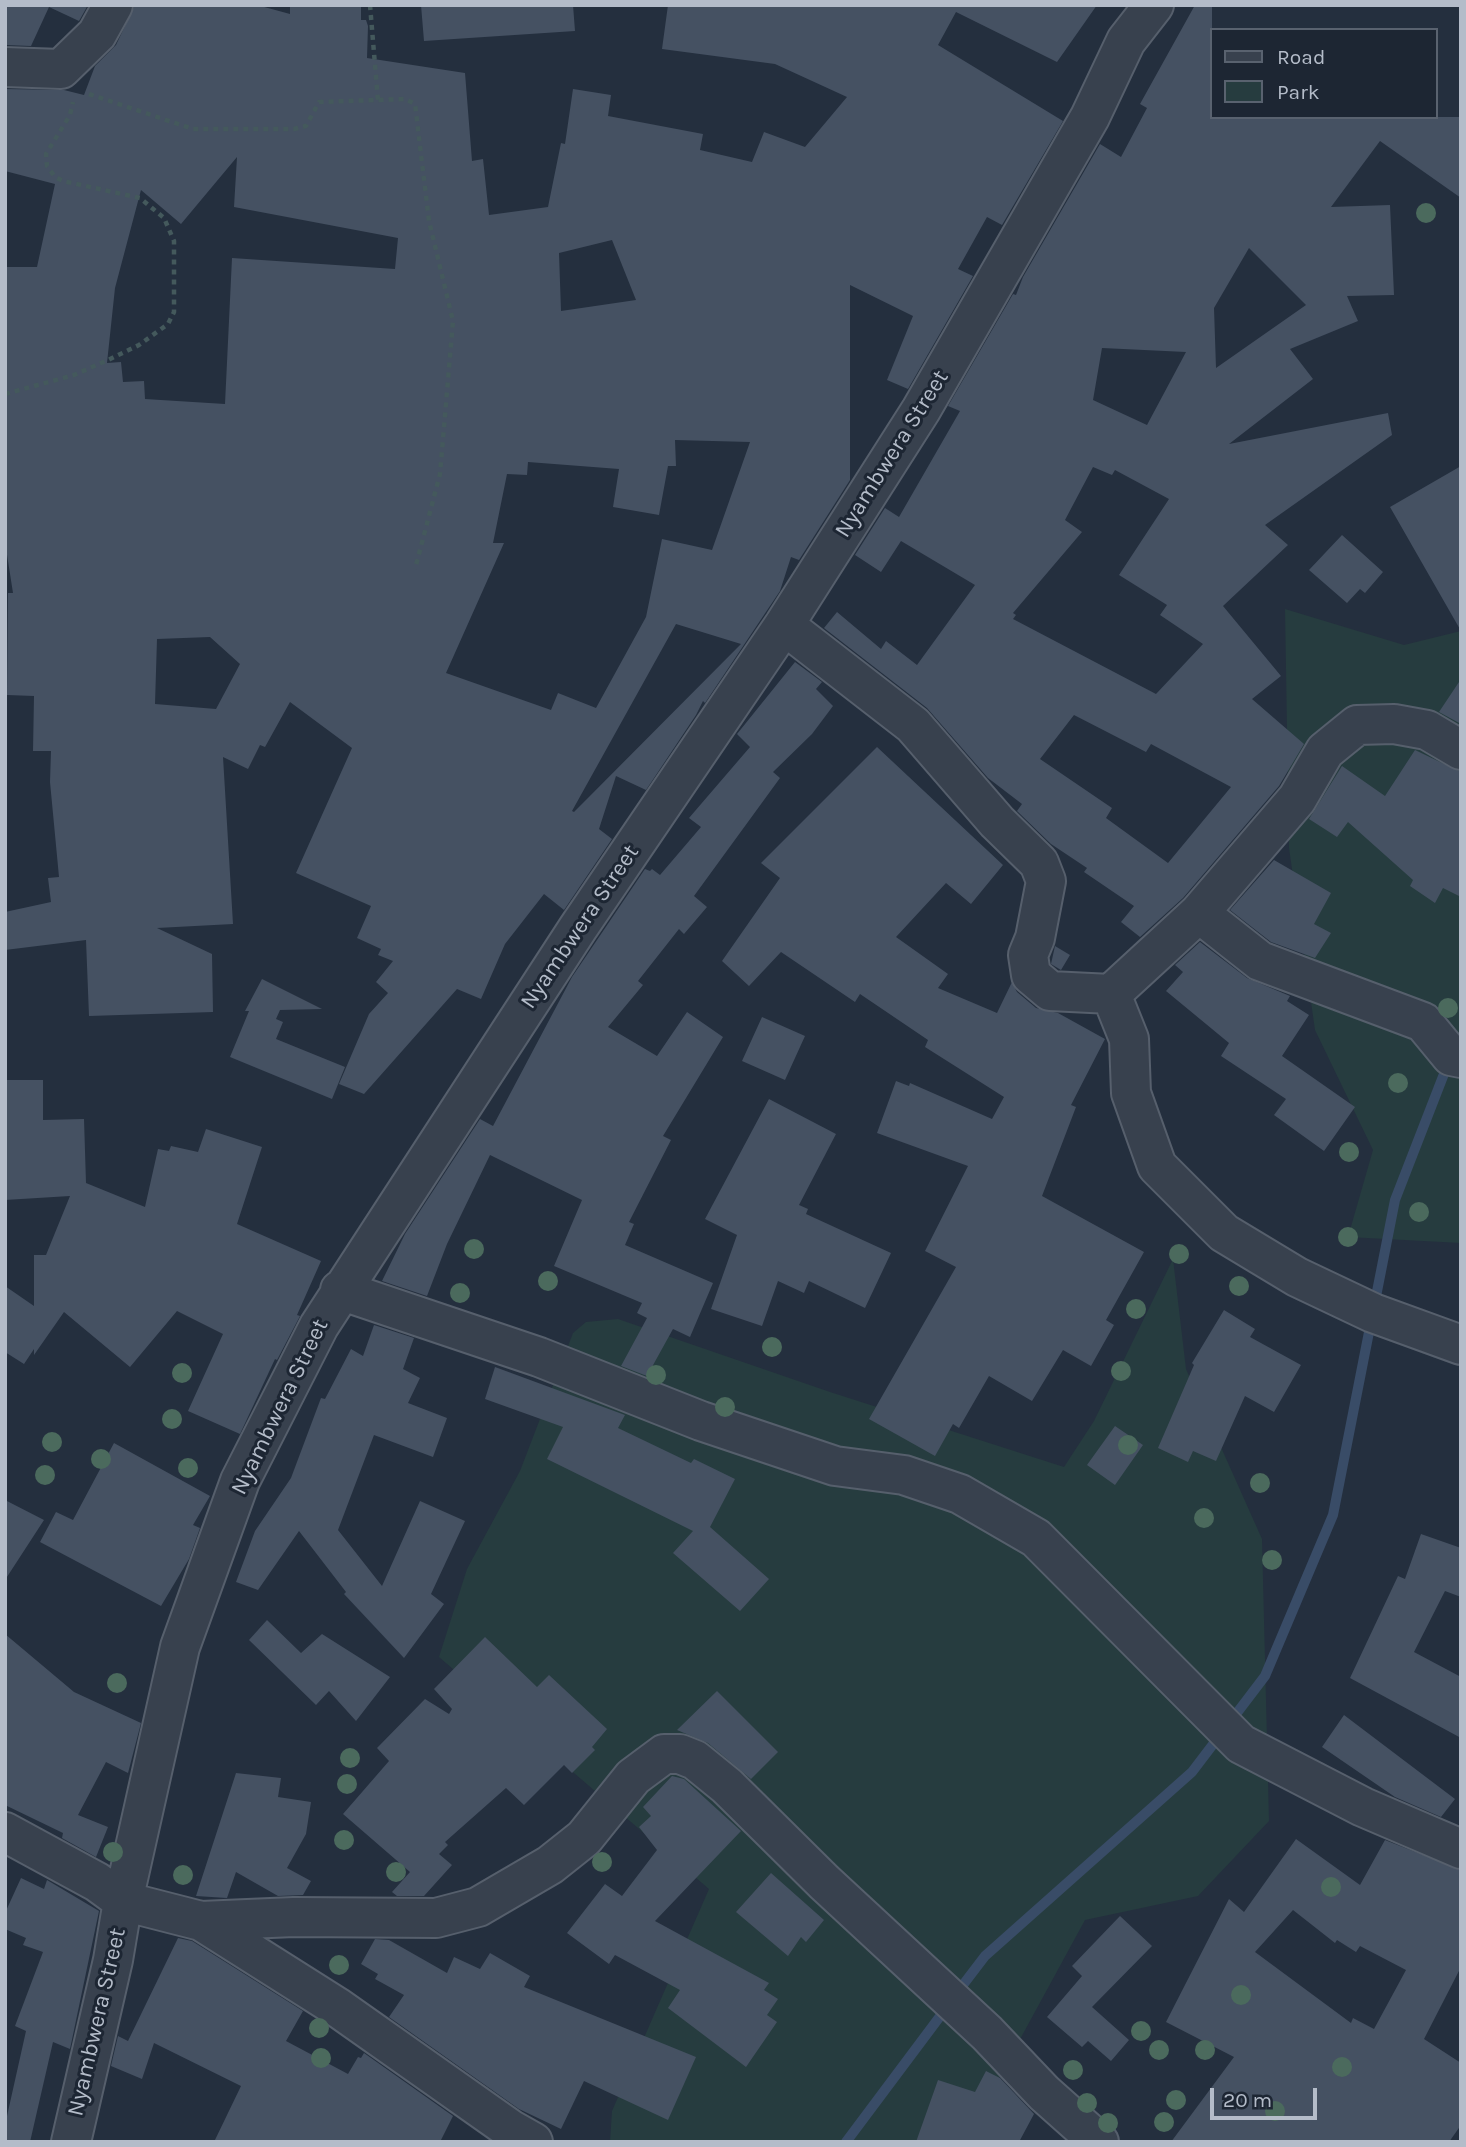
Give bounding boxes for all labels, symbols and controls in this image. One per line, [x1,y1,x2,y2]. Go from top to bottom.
legend [1210,28,1438,119]
text: Road [1277,45,1325,69]
text: Park [1277,80,1320,104]
street label: Nyambwera Street [829,365,955,543]
street label: Nyambwera Street [515,840,645,1014]
street label: Nyambwera Street [225,1315,335,1499]
street label: Nyambwera Street [62,1925,132,2119]
scale bar [1214,2074,1321,2118]
text: 20 m [1223,2088,1272,2112]

